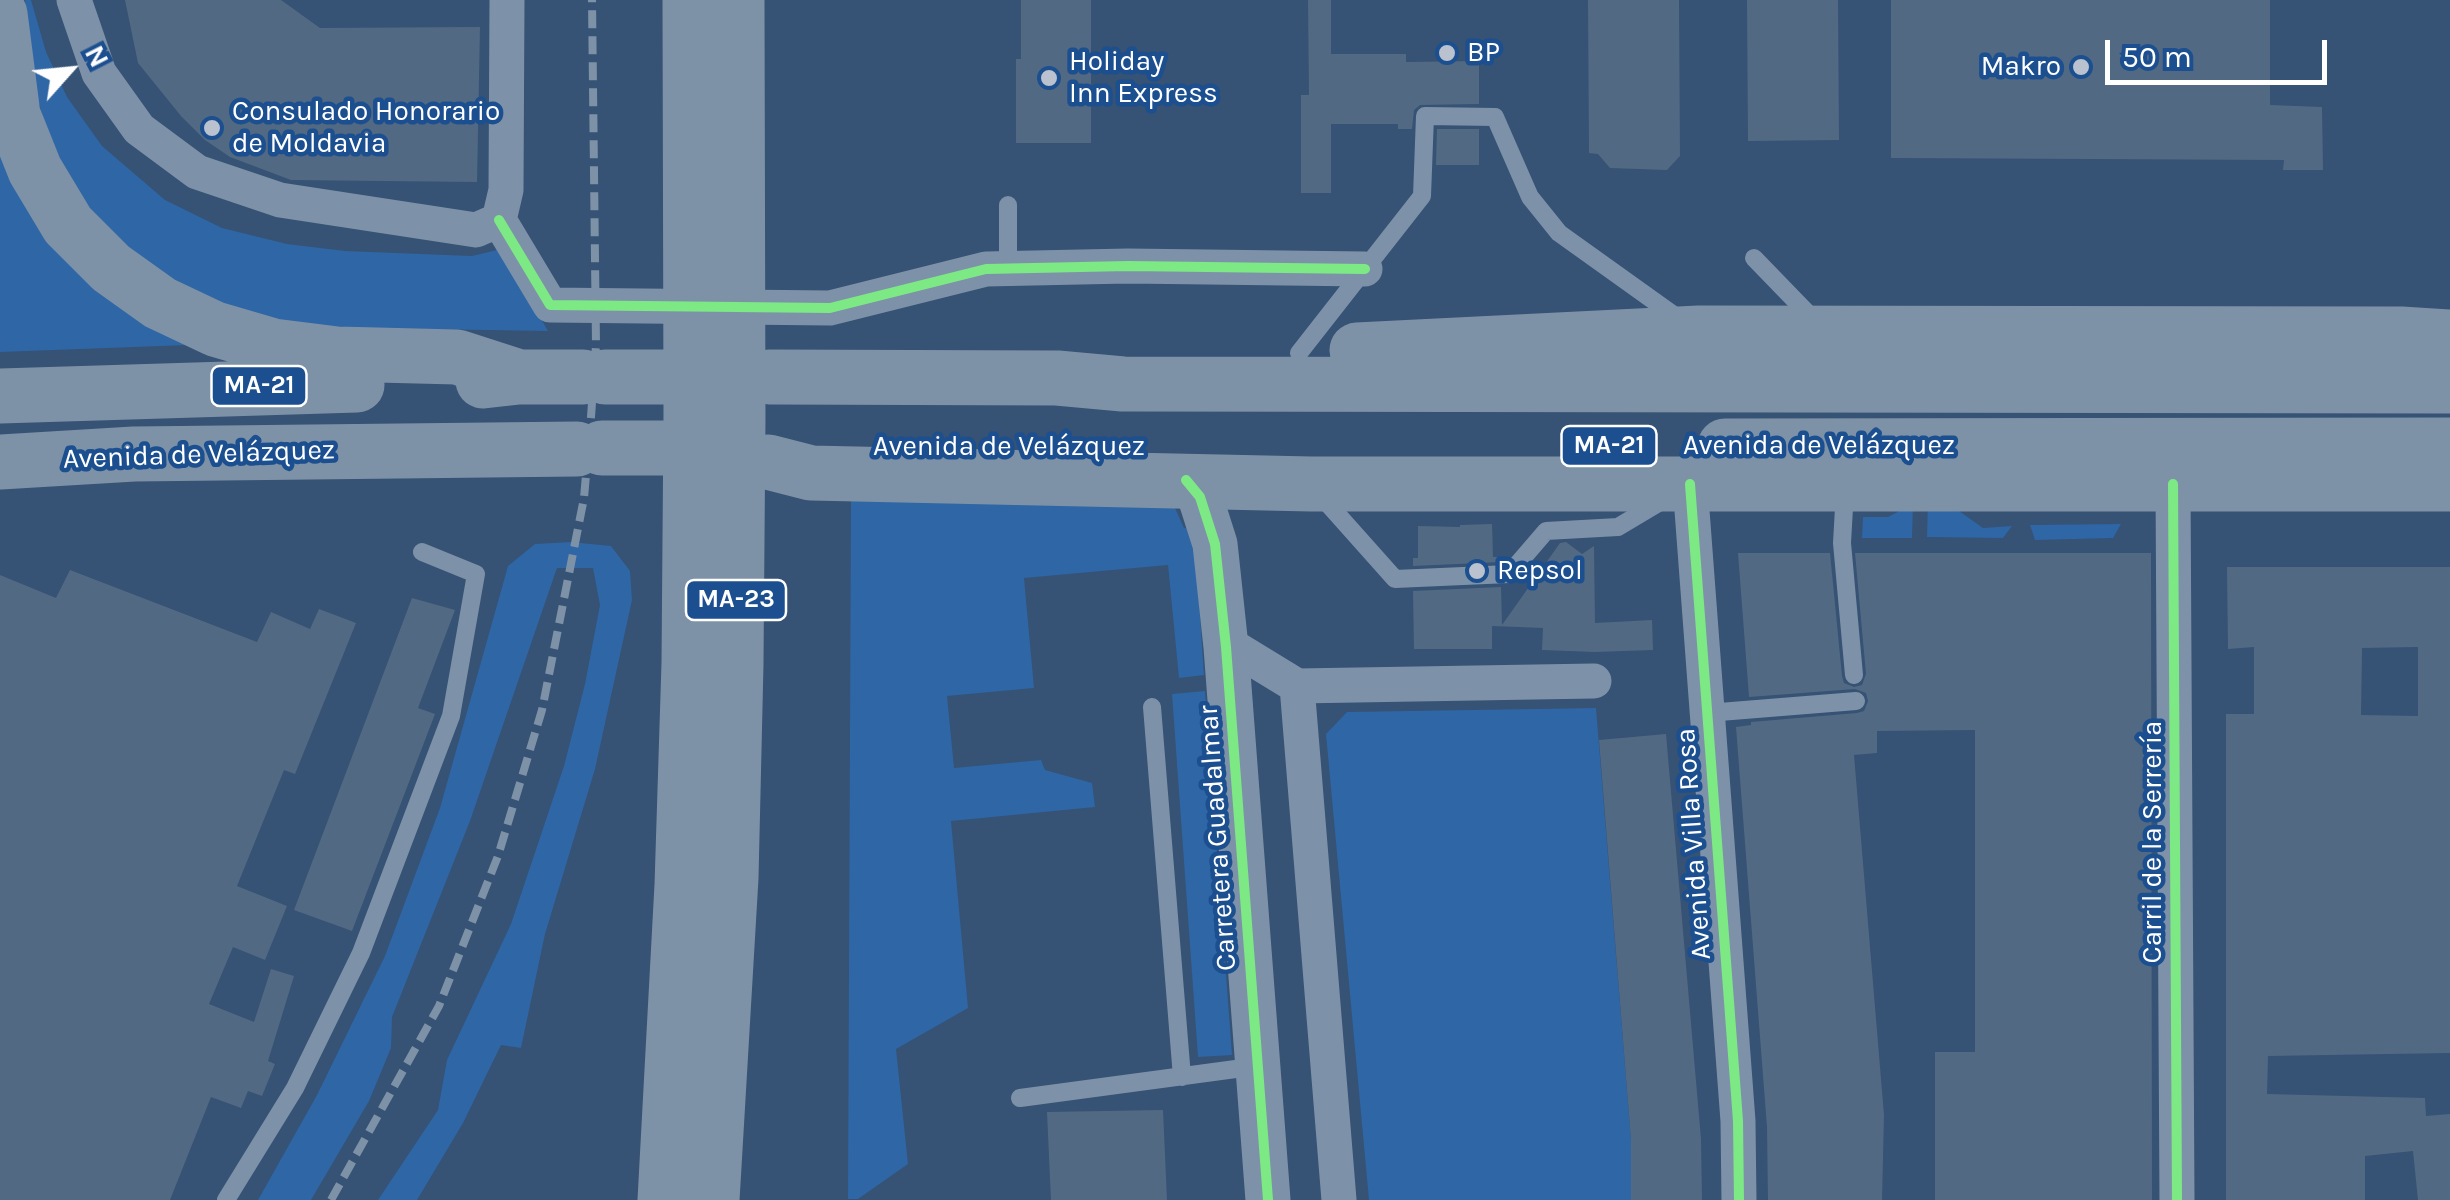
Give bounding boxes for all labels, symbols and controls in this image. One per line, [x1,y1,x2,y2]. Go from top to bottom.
north arrow [20,20,120,120]
scale bar [2110,20,2332,82]
place label: BP [1467,36,1500,70]
text: 50 m [2122,39,2192,75]
text: N [78,40,116,73]
marker: BP [1436,42,1458,64]
place label: Holiday Inn Express [1069,45,1218,111]
place label: Makro [1981,50,2061,84]
marker: Makro [2070,56,2092,78]
marker: Holiday Inn Express [1038,67,1060,89]
place label: Consulado Honorario de Moldavia [232,95,500,161]
marker: Consulado Honorario de Moldavia [201,117,223,139]
road number: MA-21 [212,366,306,406]
road number: MA-21 [1562,426,1656,466]
street label: Avenida de Velázquez [1683,429,1955,463]
street label: Avenida de Velázquez [873,430,1145,464]
street label: Avenida de Velázquez [62,433,336,477]
place label: Repsol [1497,554,1583,588]
marker: Repsol [1466,560,1488,582]
road number: MA-23 [686,580,786,620]
street label: Carretera Guadalmar [1192,704,1244,972]
street label: Carril de la Serrería [2136,721,2170,963]
street label: Avenida Villa Rosa [1669,727,1719,961]

